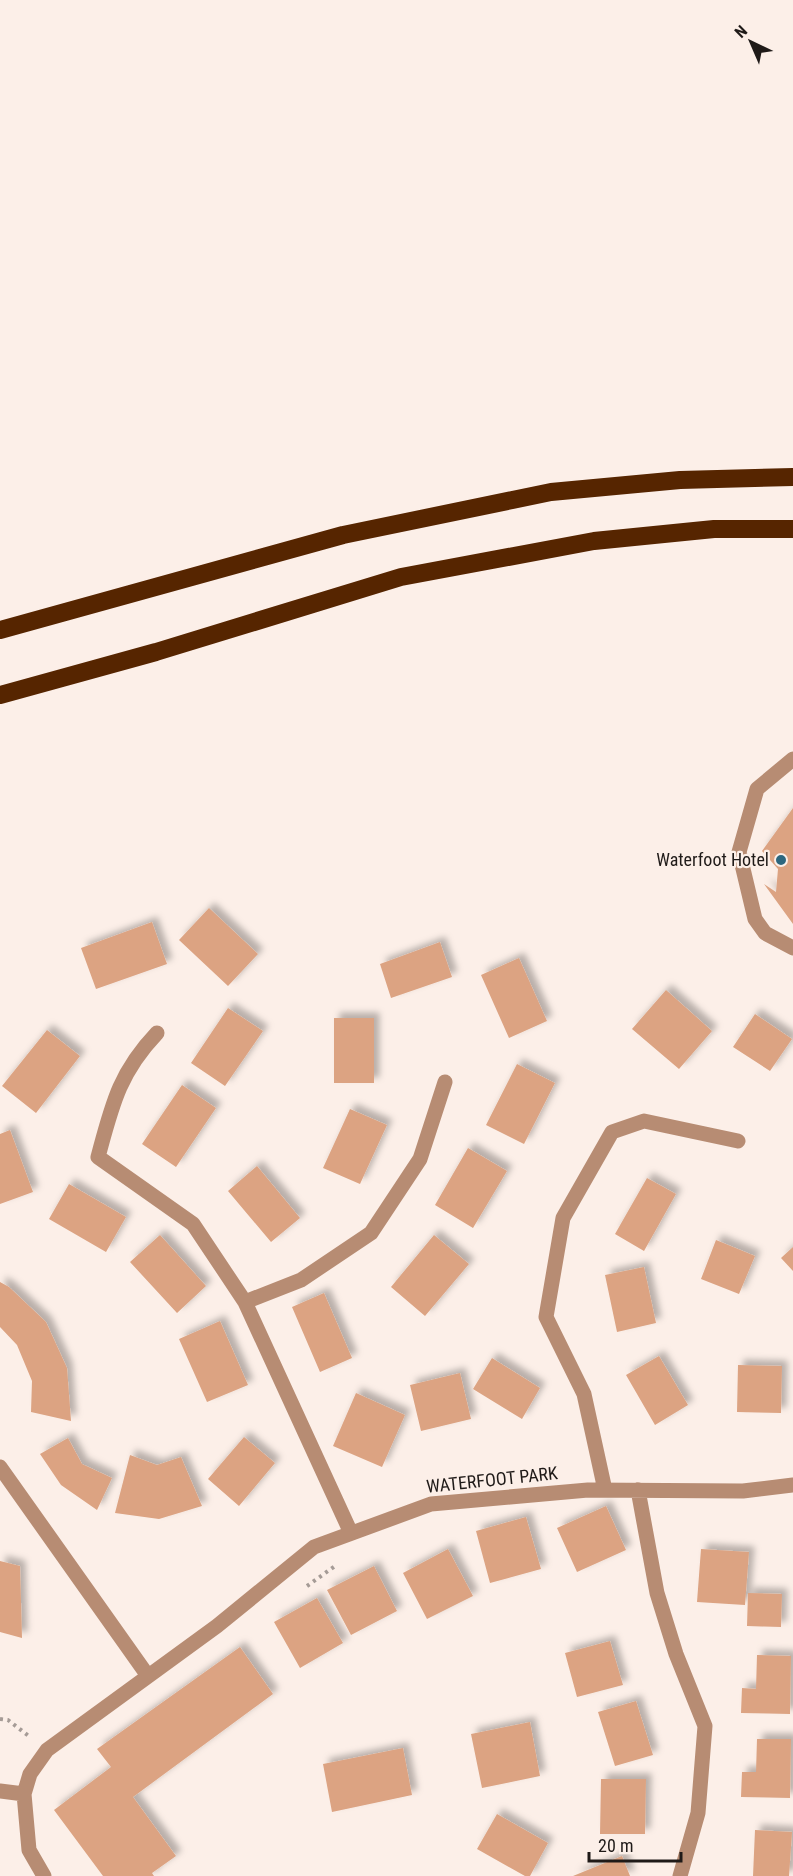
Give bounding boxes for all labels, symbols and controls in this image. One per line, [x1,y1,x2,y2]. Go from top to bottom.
north arrow [721,12,781,72]
text: N [731,21,751,42]
place label: Waterfoot Hotel [656,849,769,870]
marker: Waterfoot Hotel [774,853,788,867]
street label: WATERFOOT PARK [425,1462,559,1497]
scale bar [589,1825,680,1863]
text: 20 m [598,1835,633,1856]

